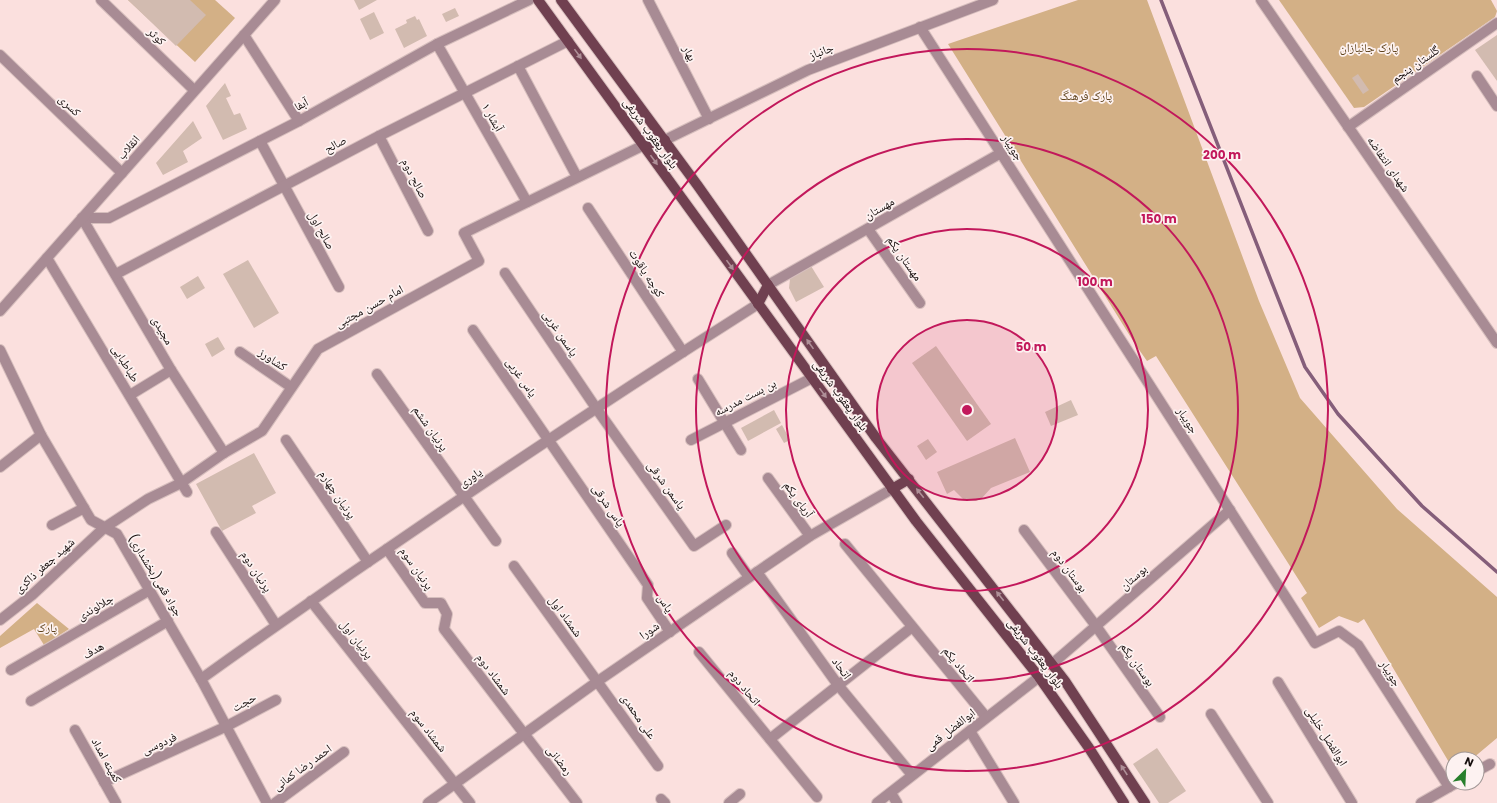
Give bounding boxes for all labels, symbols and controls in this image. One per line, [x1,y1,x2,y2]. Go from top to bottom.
street label: کوثر [143,22,170,49]
street label: جانباز [805,38,836,64]
park label: پارک جانبازان [1340,39,1399,56]
street label: بهار [678,41,701,64]
street label: گلستان پنجم [1387,41,1443,87]
one-way arrow [574,49,582,60]
park label: پارک فرهنگ [1060,87,1113,104]
street label: کسری [55,90,85,120]
street label: آبفا [291,93,312,115]
street label: بلوار یعقوب شریفی [619,94,683,172]
street label: آبشار ۱ [478,100,508,135]
street label: جویبار [998,130,1028,164]
street label: انقلاب [113,131,143,163]
street label: صالح [321,131,349,157]
street label: شهدای انتفاضه [1363,133,1415,195]
text: 200 m [1203,146,1241,163]
one-way arrow [650,154,658,165]
street label: صالح دوم [398,155,432,201]
street label: مهستان [861,193,897,223]
street label: صالح اول [304,208,340,252]
text: 150 m [1141,210,1177,227]
street label: مهستان یکم [883,232,927,284]
street label: کوچه یاقوت [625,246,669,300]
one-way arrow [726,259,734,270]
text: 100 m [1077,273,1113,290]
street label: امام حسن مجتبی [332,280,406,332]
street label: یاسمن غربی [539,306,583,360]
street label: مجیدی [148,312,178,348]
one-way arrow [806,338,814,349]
text: 50 m [1016,338,1047,355]
street label: طباطبایی [108,341,144,385]
street label: کشاورز [255,343,291,375]
street label: یاس غربی [502,354,542,400]
street label: بلوار یعقوب شریفی [809,356,873,434]
street label: بن بست مدرسه [711,374,779,420]
one-way arrow [819,387,827,398]
street label: پرنیان ششم [409,402,453,455]
centre of rings [960,403,974,417]
street label: جویبار [1173,403,1203,437]
street label: یاسمن شرقی [644,457,691,513]
street label: یاوری [455,463,485,491]
street label: پرنیان چهارم [315,466,361,522]
street label: آریای یکم [780,477,819,521]
street label: یاس شرقی [588,480,630,530]
one-way arrow [916,488,925,499]
street label: جواد قمی(بخشداری) [125,531,187,620]
street label: شهید جعفر ذاکری [10,533,78,597]
street label: پرنیان سوم [396,543,438,593]
street label: بوستان دوم [1048,545,1092,595]
street label: پرنیان دوم [237,547,277,595]
street label: بوستان [1116,560,1150,594]
street label: جلالوندی [74,590,117,624]
street label: یاس [654,590,678,616]
one-way arrow [996,590,1004,601]
street label: شمشاد اول [545,592,587,640]
street label: بلوار یعقوب شریفی [1004,614,1068,692]
street label: پرنیان اول [336,616,378,663]
street label: شورا [636,617,663,643]
park label: پارک [37,619,58,636]
street label: هدف [79,637,107,663]
street label: بوستان یکم [1117,638,1159,690]
street label: اتحاد یکم [939,642,979,686]
street label: شمشاد دوم [473,650,515,699]
street label: اتحاد [828,654,856,682]
street label: جویبار [1376,656,1406,690]
street label: اتحاد دوم [725,665,765,709]
street label: حجت [229,688,260,716]
street label: علی محمدی [617,690,661,742]
street label: ابوالفضل خلیلی [1302,703,1352,769]
street label: ابوالفضل قمی [921,704,979,754]
street label: شمشاد سوم [406,705,452,756]
street label: فردوسی [139,728,179,758]
street label: کمیته امداد [88,734,126,786]
street label: احمد رضا کمانی [269,740,335,794]
street label: رمضانی [543,741,577,779]
north arrow [1445,751,1485,791]
text: N [1462,753,1476,771]
one-way arrow [1120,765,1128,775]

